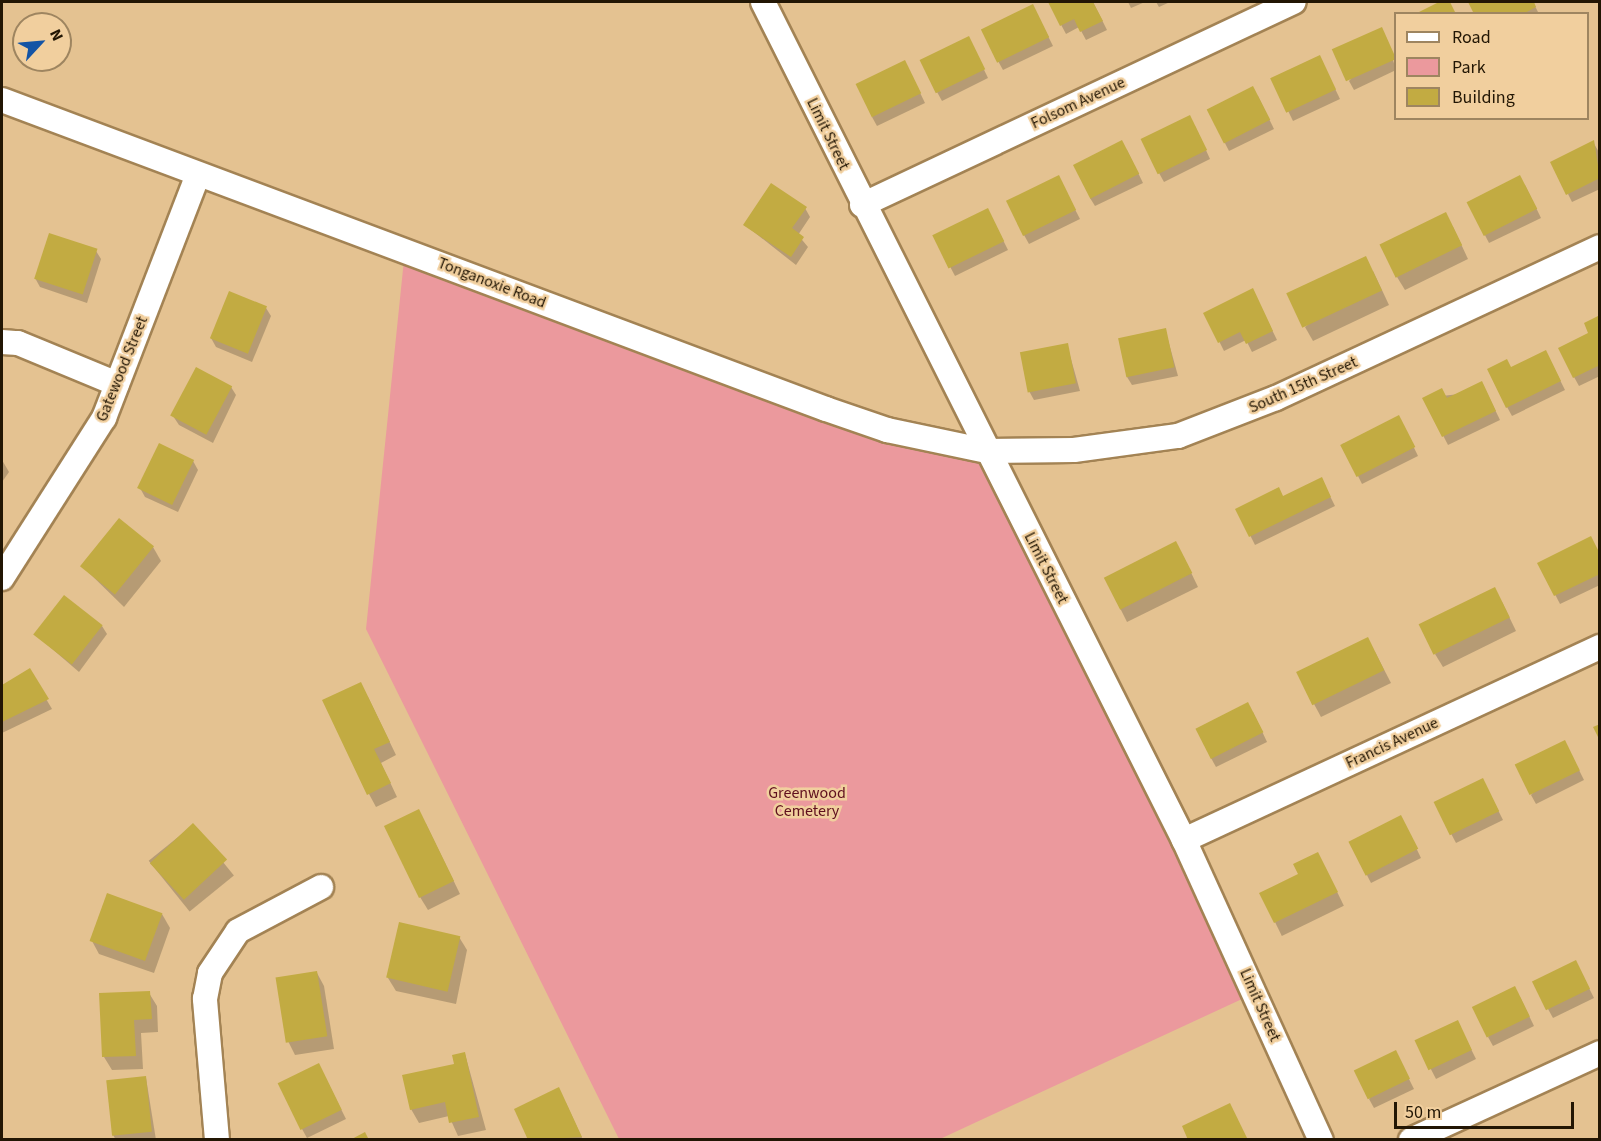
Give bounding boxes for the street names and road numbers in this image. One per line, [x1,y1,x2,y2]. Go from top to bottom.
street label: Folsom Avenue [1028,73,1128,133]
street label: Limit Street [802,95,854,173]
street label: Tonganoxie Road [435,254,549,312]
street label: Gatewood Street [92,314,152,424]
street label: South 15th Street [1246,353,1360,417]
street label: Limit Street [1020,529,1072,607]
street label: Francis Avenue [1343,713,1441,773]
street label: Limit Street [1235,966,1285,1044]

